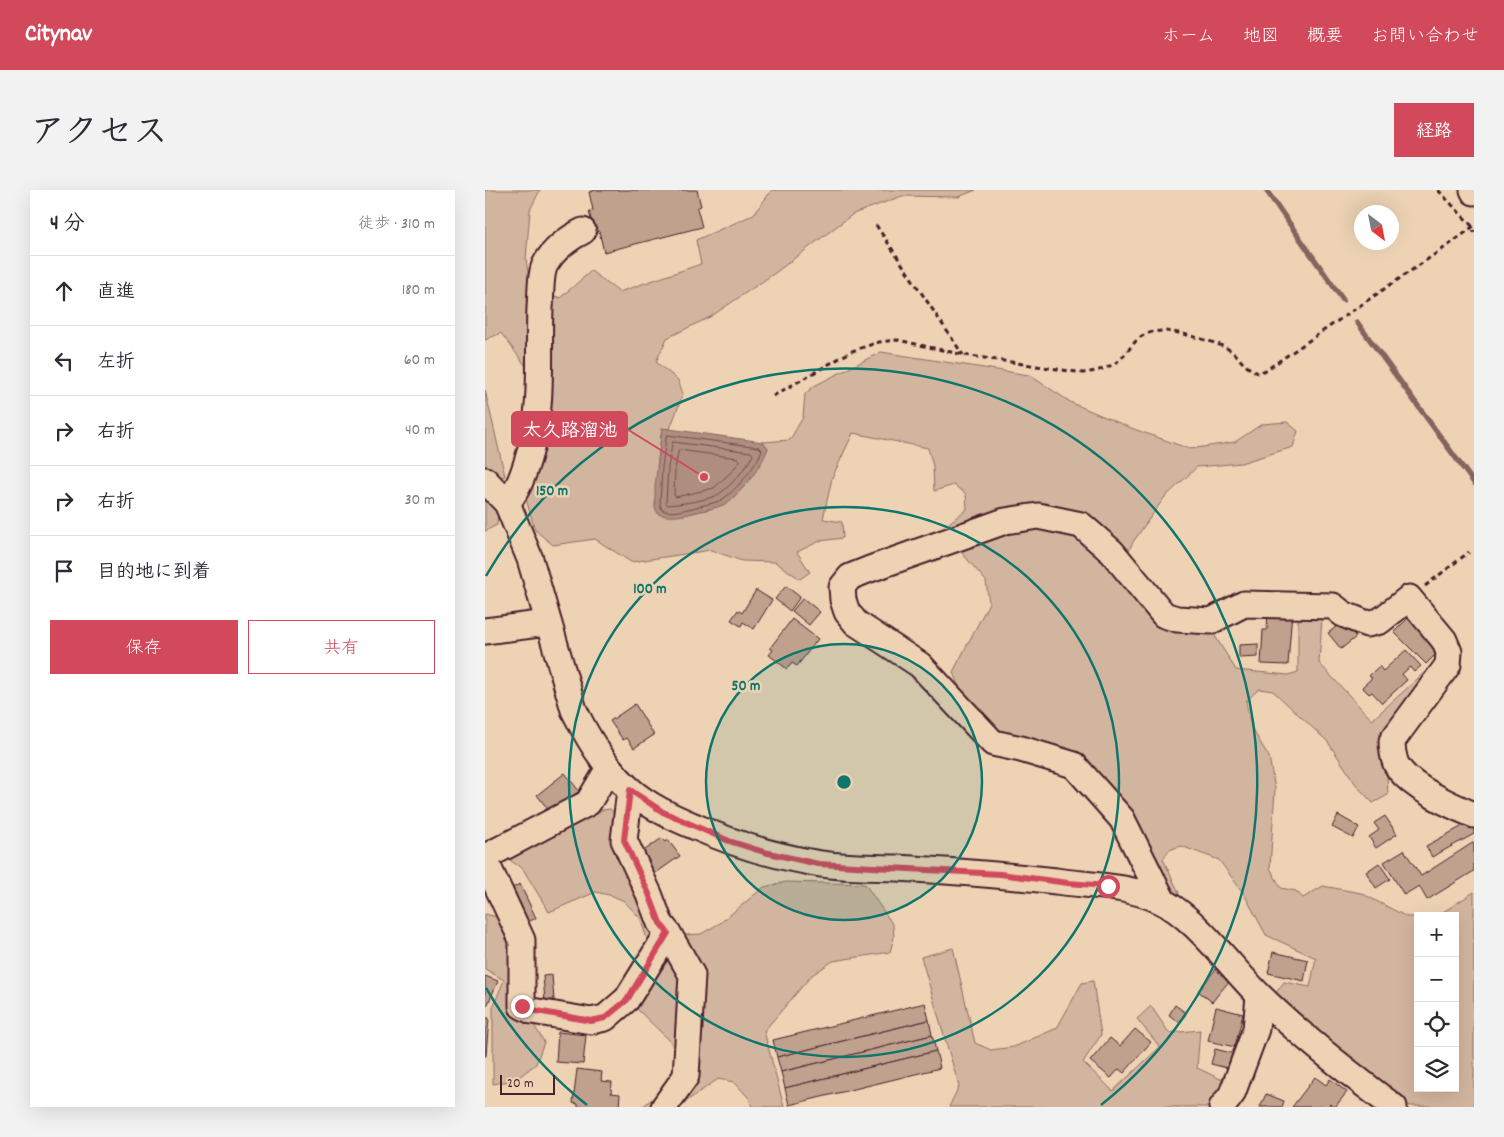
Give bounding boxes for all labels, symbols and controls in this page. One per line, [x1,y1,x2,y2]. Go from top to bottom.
text: Citynav [25,18,92,52]
text: ホーム [1162,25,1215,50]
text: 地図 [1243,25,1279,50]
text: 概要 [1307,25,1343,50]
text: お問い合わせ [1371,25,1479,50]
button: 経路 [1394,103,1474,157]
text: アクセス [30,110,168,160]
north arrow [1354,205,1399,250]
text: 4 分 [50,210,85,240]
text: 徒歩 · 310 m [358,213,435,236]
icon: ahead [50,277,78,305]
text: 180 m [402,279,435,302]
text: 直進 [97,280,135,307]
icon: left [50,347,78,375]
text: 60 m [404,349,435,372]
text: 左折 [97,350,135,377]
callout: 太久路溜池 [512,412,627,446]
icon: right [50,417,78,445]
text: 40 m [405,419,435,442]
text: 太久路溜池 [522,419,618,446]
text: 右折 [97,420,135,447]
text: 150 m [536,481,568,503]
icon: right [50,487,78,515]
text: 30 m [405,489,435,512]
text: 右折 [97,490,135,517]
icon: arrive [50,557,78,585]
text: 目的地に到着 [97,560,211,587]
text: 100 m [633,579,667,601]
button: 保存 [50,620,238,674]
button: 共有 [248,620,435,674]
text: 50 m [732,676,760,698]
centre of rings [835,773,853,791]
route start [1097,875,1120,898]
map controls [1414,912,1459,1092]
button: + [1414,912,1459,957]
button: − [1414,957,1459,1002]
route end [511,995,534,1018]
button: locate [1414,1002,1459,1047]
button: layers [1414,1047,1459,1092]
scale bar [500,1072,555,1095]
text: 20 m [507,1074,534,1094]

